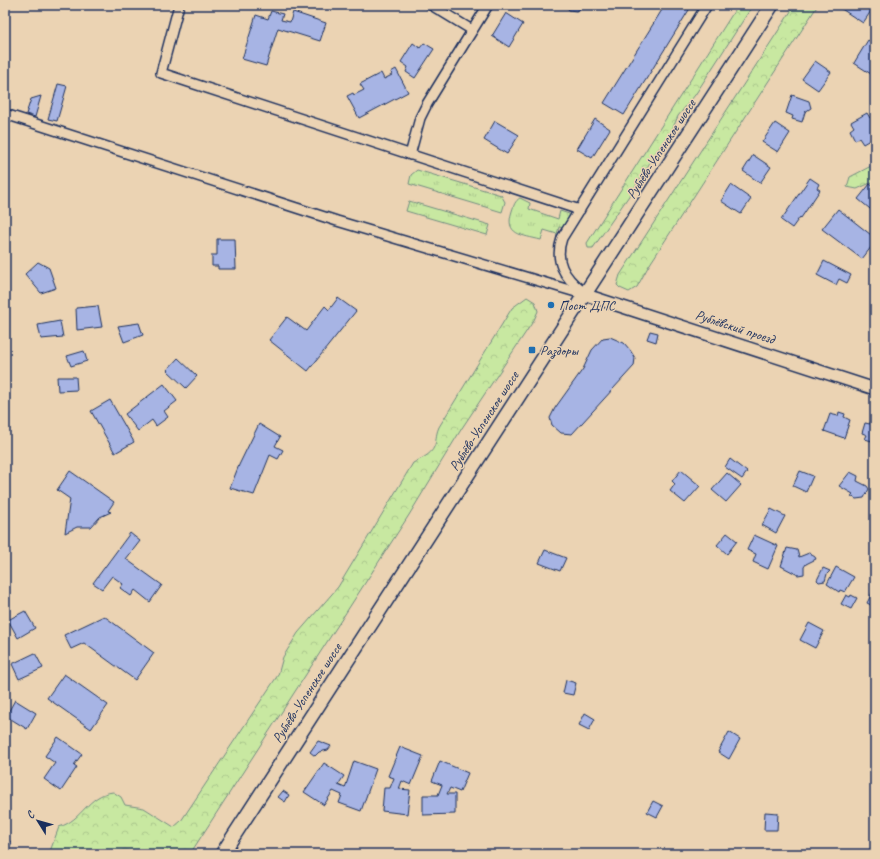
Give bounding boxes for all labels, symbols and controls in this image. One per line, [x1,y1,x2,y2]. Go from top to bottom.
street label: Рублёво-Успенское шоссе [623,95,700,202]
place label: Пост ДПС [559,297,616,314]
marker: Пост ДПС [546,300,556,310]
street label: Рублёвский проезд [693,306,779,348]
place label: Раздоры [540,342,580,359]
marker: Раздоры [527,345,537,355]
street label: Рублёво-Успенское шоссе [446,367,523,474]
street label: Рублёво-Успенское шоссе [269,639,346,746]
north arrow [18,801,58,841]
text: С [23,807,38,821]

